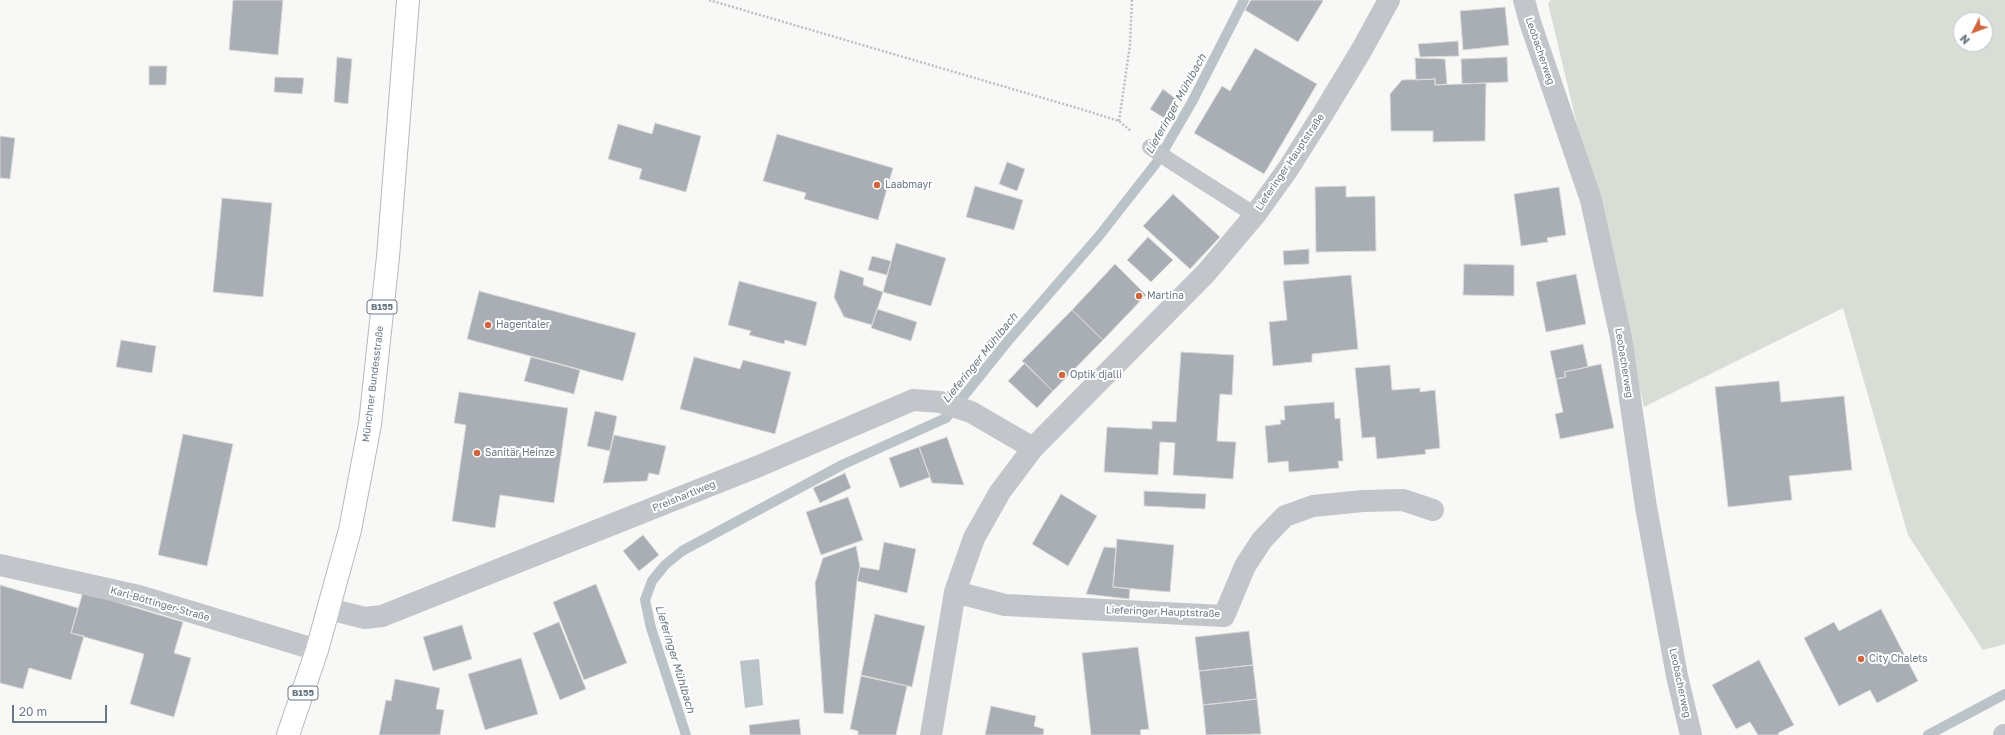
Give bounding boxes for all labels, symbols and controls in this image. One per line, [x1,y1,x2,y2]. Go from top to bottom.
north arrow [1953,12,1993,52]
street label: Leobacherweg [1523,16,1557,86]
text: N [1957,32,1972,47]
water label: Lieferinger Mühlbach [1143,52,1209,156]
street label: Lieferinger Hauptstraße [1253,111,1327,213]
place label: Laabmayr [885,179,932,191]
marker: Laabmayr [872,180,882,190]
place label: Martina [1147,290,1184,302]
marker: Martina [1134,291,1144,301]
road number: B155 [367,300,397,314]
water label: Lieferinger Mühlbach [940,310,1020,406]
place label: Hagentaler [496,319,550,331]
marker: Hagentaler [483,320,493,330]
street label: Münchner Bundesstraße [360,325,386,443]
street label: Leobacherweg [1613,327,1635,399]
place label: Optik djalli [1070,369,1122,381]
marker: Optik djalli [1057,370,1067,380]
place label: Sanitär Heinze [485,447,555,459]
marker: Sanitär Heinze [472,448,482,458]
street label: Preishartlweg [651,478,717,514]
street label: Karl-Böttinger-Straße [109,584,211,624]
water label: Lieferinger Mühlbach [652,603,698,715]
street label: Lieferinger Hauptstraße [1106,604,1220,620]
street label: Leobacherweg [1667,647,1693,719]
place label: City Chalets [1869,653,1928,665]
marker: City Chalets [1856,654,1866,664]
road number: B155 [288,686,318,700]
scale bar [14,697,109,723]
text: 20 m [19,704,47,719]

